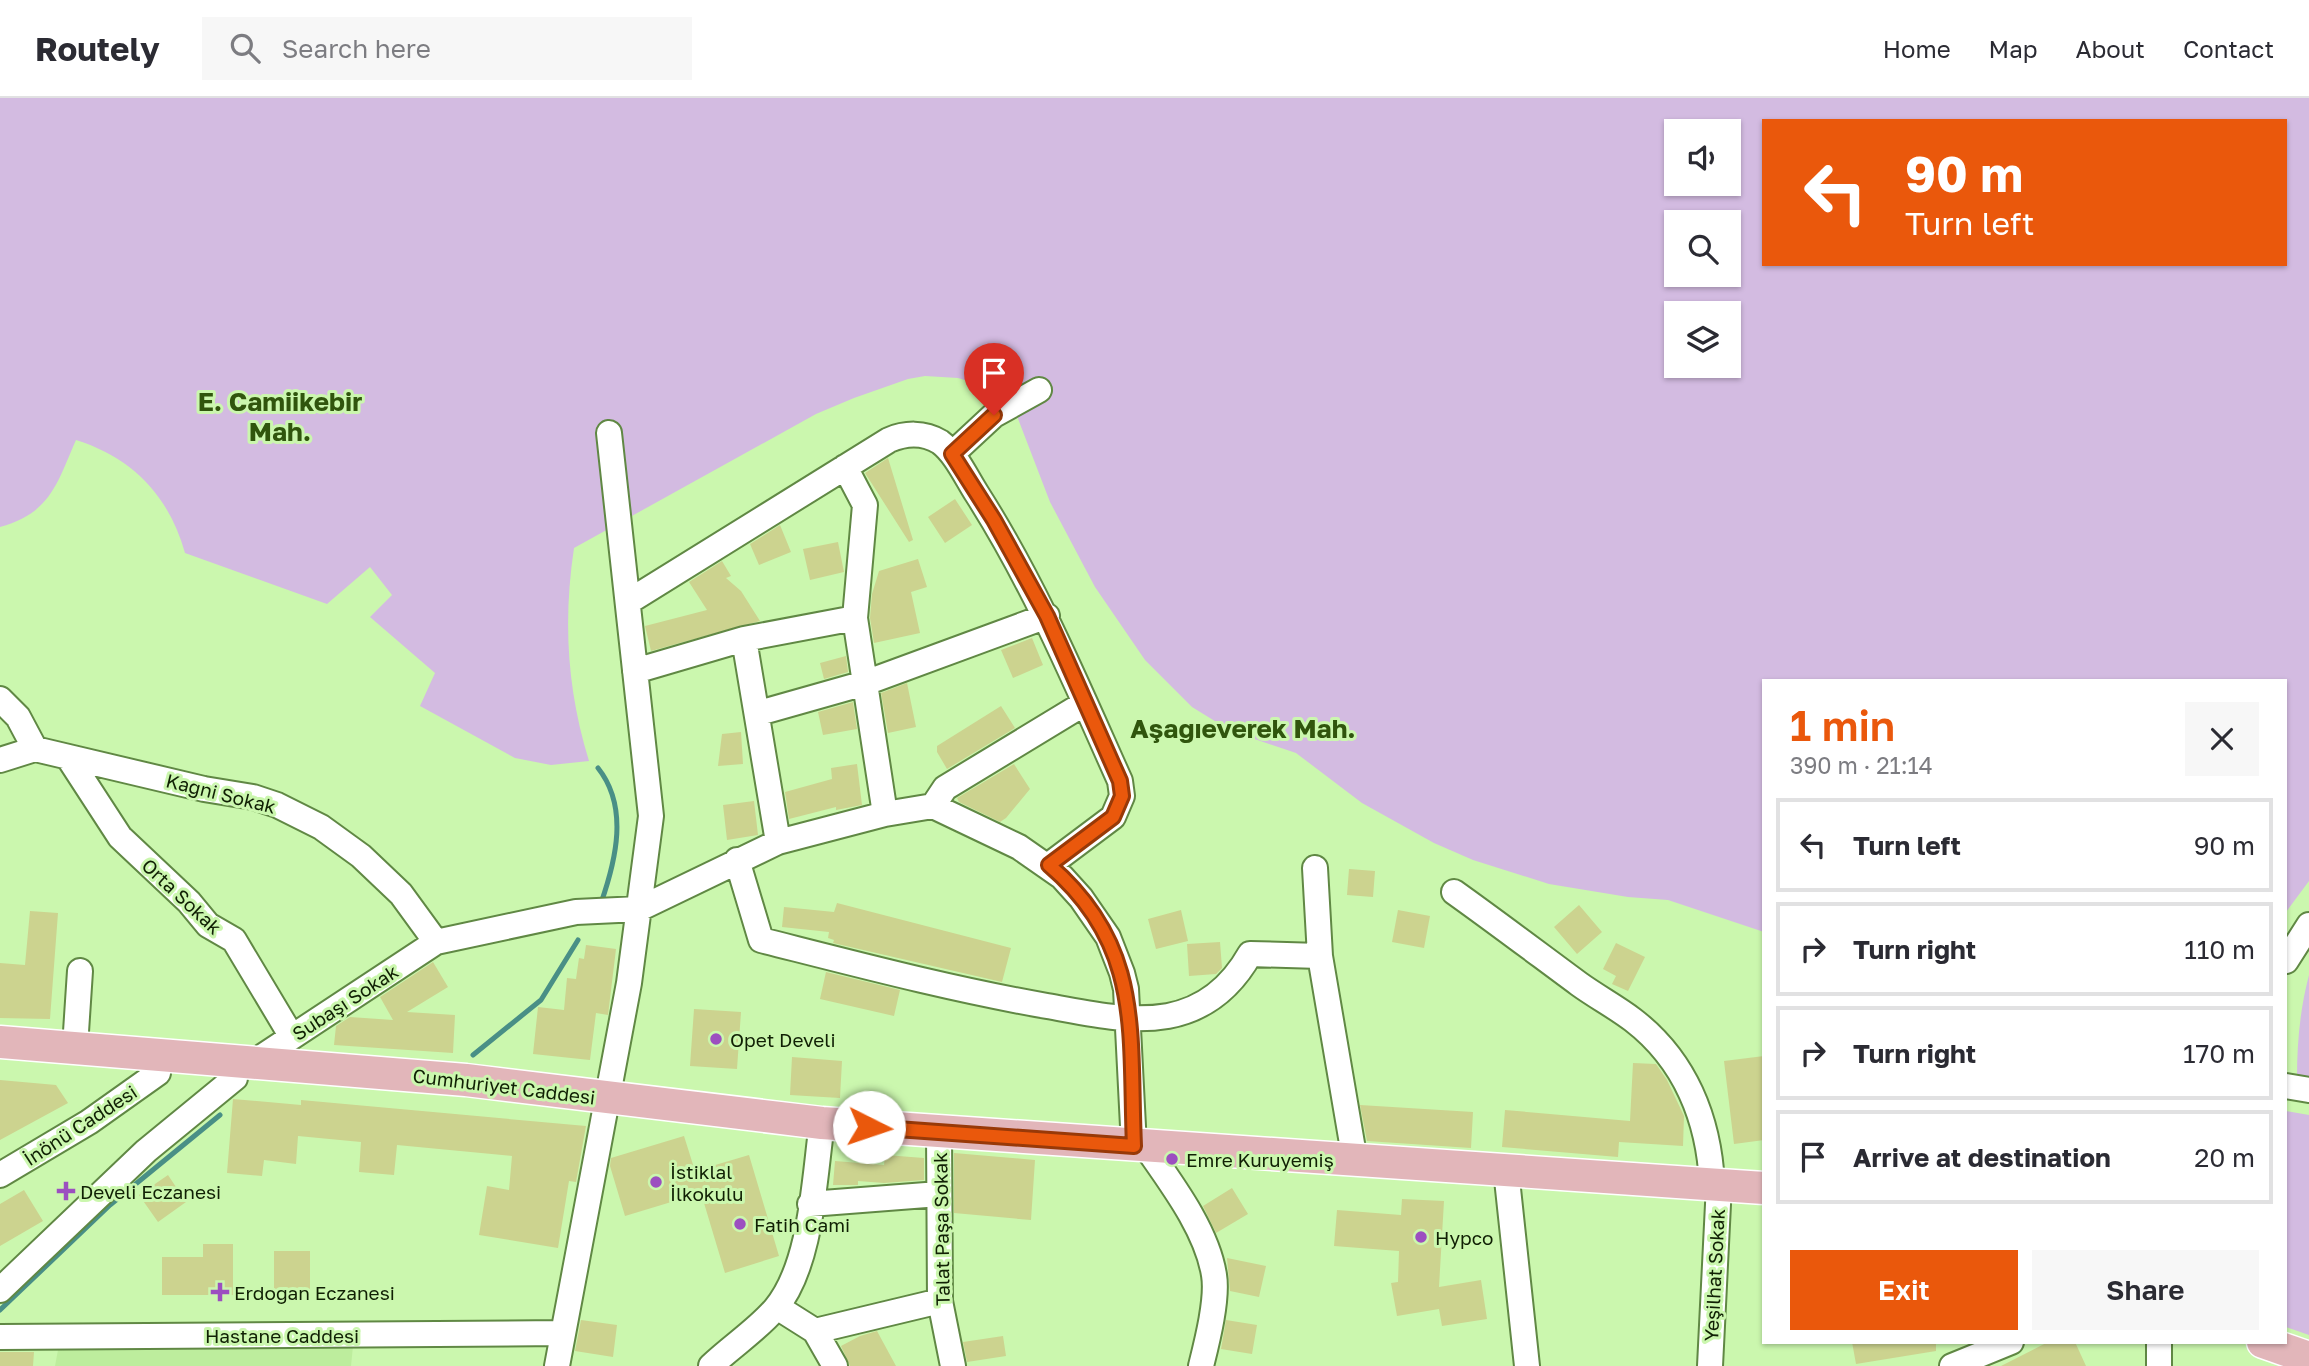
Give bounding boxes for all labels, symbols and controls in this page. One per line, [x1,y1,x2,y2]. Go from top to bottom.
search box [202,17,692,80]
text: Routely [35,29,160,68]
icon: search [226,29,264,67]
text: Search here [282,33,431,64]
text: Home [1883,34,1951,63]
text: Map [1989,34,2038,63]
text: About [2076,34,2145,63]
text: Contact [2183,34,2274,63]
map controls [1664,119,1741,378]
button: sound [1664,119,1741,196]
text: 90 m [1905,144,2023,203]
icon: left [1790,147,1881,238]
text: Turn left [1905,204,2034,242]
button: search [1664,210,1741,287]
button: layers [1664,301,1741,378]
pin [964,343,1024,415]
icon: arrive [975,354,1013,392]
district label: E. Camiikebir Mah. [198,386,362,447]
text: 1 min [1790,700,1895,750]
button: close [2185,702,2259,776]
district label: Aşağıeverek Mah. [1130,713,1356,744]
text: 390 m · 21:14 [1790,751,1933,779]
street label: Kağni Sokak [164,768,279,818]
icon: left [1794,826,1832,864]
text: Turn left [1853,830,1961,861]
text: 90 m [2194,830,2255,861]
street label: Orta Sokak [137,853,227,939]
icon: right [1794,930,1832,968]
text: Turn right [1853,934,1976,965]
text: 110 m [2184,934,2255,965]
street label: Subaşı Sokak [288,959,402,1045]
place label: Opet Develi [730,1028,836,1051]
marker: Opet Develi [708,1031,724,1047]
icon: right [1794,1034,1832,1072]
text: Turn right [1853,1038,1976,1069]
text: 170 m [2183,1038,2255,1069]
street label: Cumhuriyet Caddesi [411,1063,597,1109]
street label: İnönü Caddesi [19,1080,141,1170]
position arrow [832,1090,906,1164]
icon: arrive [1794,1138,1832,1176]
text: Arrive at destination [1853,1142,2111,1173]
text: 20 m [2194,1142,2255,1173]
place label: Emre Kuruyemiş [1186,1148,1334,1171]
marker: Emre Kuruyemiş [1164,1151,1180,1167]
street label: Talat Paşa Sokak [928,1152,954,1306]
place label: İstiklal İlkokulu [670,1160,744,1205]
marker: İstiklal İlkokulu [648,1174,664,1190]
place label: Develi Eczanesi [80,1180,221,1203]
marker: Develi Eczanesi [58,1183,74,1199]
street label: Yeşilhat Sokak [1699,1208,1729,1342]
place label: Fatih Cami [754,1213,850,1236]
marker: Fatih Cami [732,1216,748,1232]
place label: Hypco [1435,1226,1494,1249]
marker: Hypco [1413,1229,1429,1245]
button: Exit [1790,1250,2018,1330]
button: Share [2032,1250,2259,1330]
place label: Erdoğan Eczanesi [234,1281,395,1304]
marker: Erdoğan Eczanesi [212,1284,228,1300]
street label: Hastane Caddesi [205,1324,359,1347]

